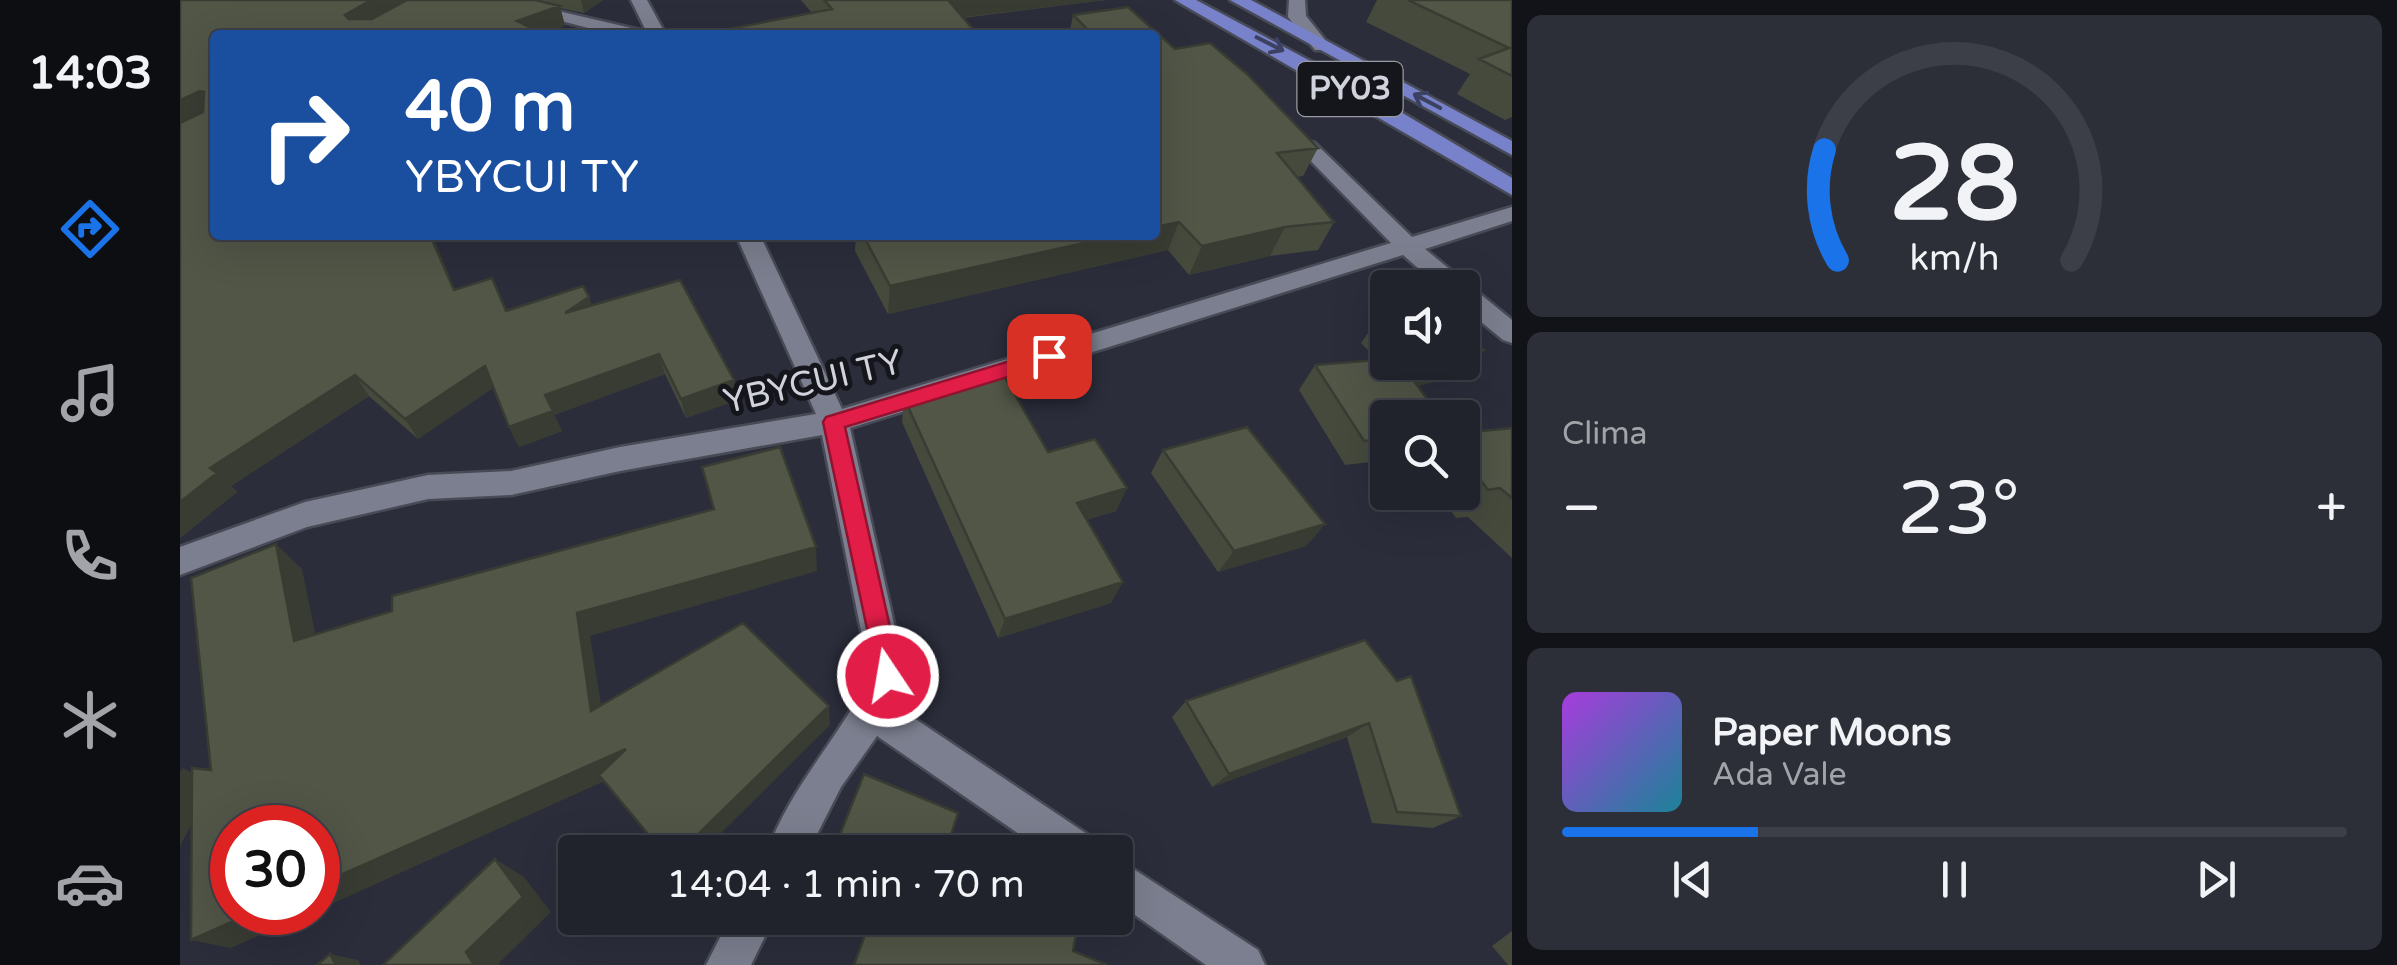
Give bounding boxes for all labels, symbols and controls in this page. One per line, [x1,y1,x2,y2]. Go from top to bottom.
one-way arrow [1254,35,1284,54]
text: 14:03 [28,47,152,101]
road number: PY03 [1298,62,1402,116]
text: 40 m [405,66,575,150]
icon: right [240,70,370,200]
one-way arrow [1412,91,1442,110]
text: 28 [1889,123,2020,248]
text: YBYCUI TY [405,151,639,205]
icon: directions [55,194,125,264]
text: km/h [1910,237,1999,280]
map controls [1370,270,1480,510]
button: sound [1370,270,1480,380]
pin [1007,314,1092,399]
icon: arrive [1022,329,1077,384]
street label: YBYCUI TY [720,341,906,423]
icon: music [55,358,125,428]
button: search [1370,400,1480,510]
text: Clima [1562,415,1648,453]
text: 23° [1897,464,2020,554]
text: − [1562,476,1601,542]
text: + [2316,476,2347,542]
icon: phone [55,521,125,591]
position arrow [836,624,940,728]
icon: climate [55,685,125,755]
text: Paper Moons [1712,710,1952,756]
text: Ada Vale [1712,756,1847,794]
speed limit sign: 30 [210,805,340,935]
icon: car [55,848,125,918]
icon: previous [1665,852,1720,907]
icon: pause [1927,852,1982,907]
icon: next [2189,852,2244,907]
text: 14:04 · 1 min · 70 m [666,862,1025,908]

